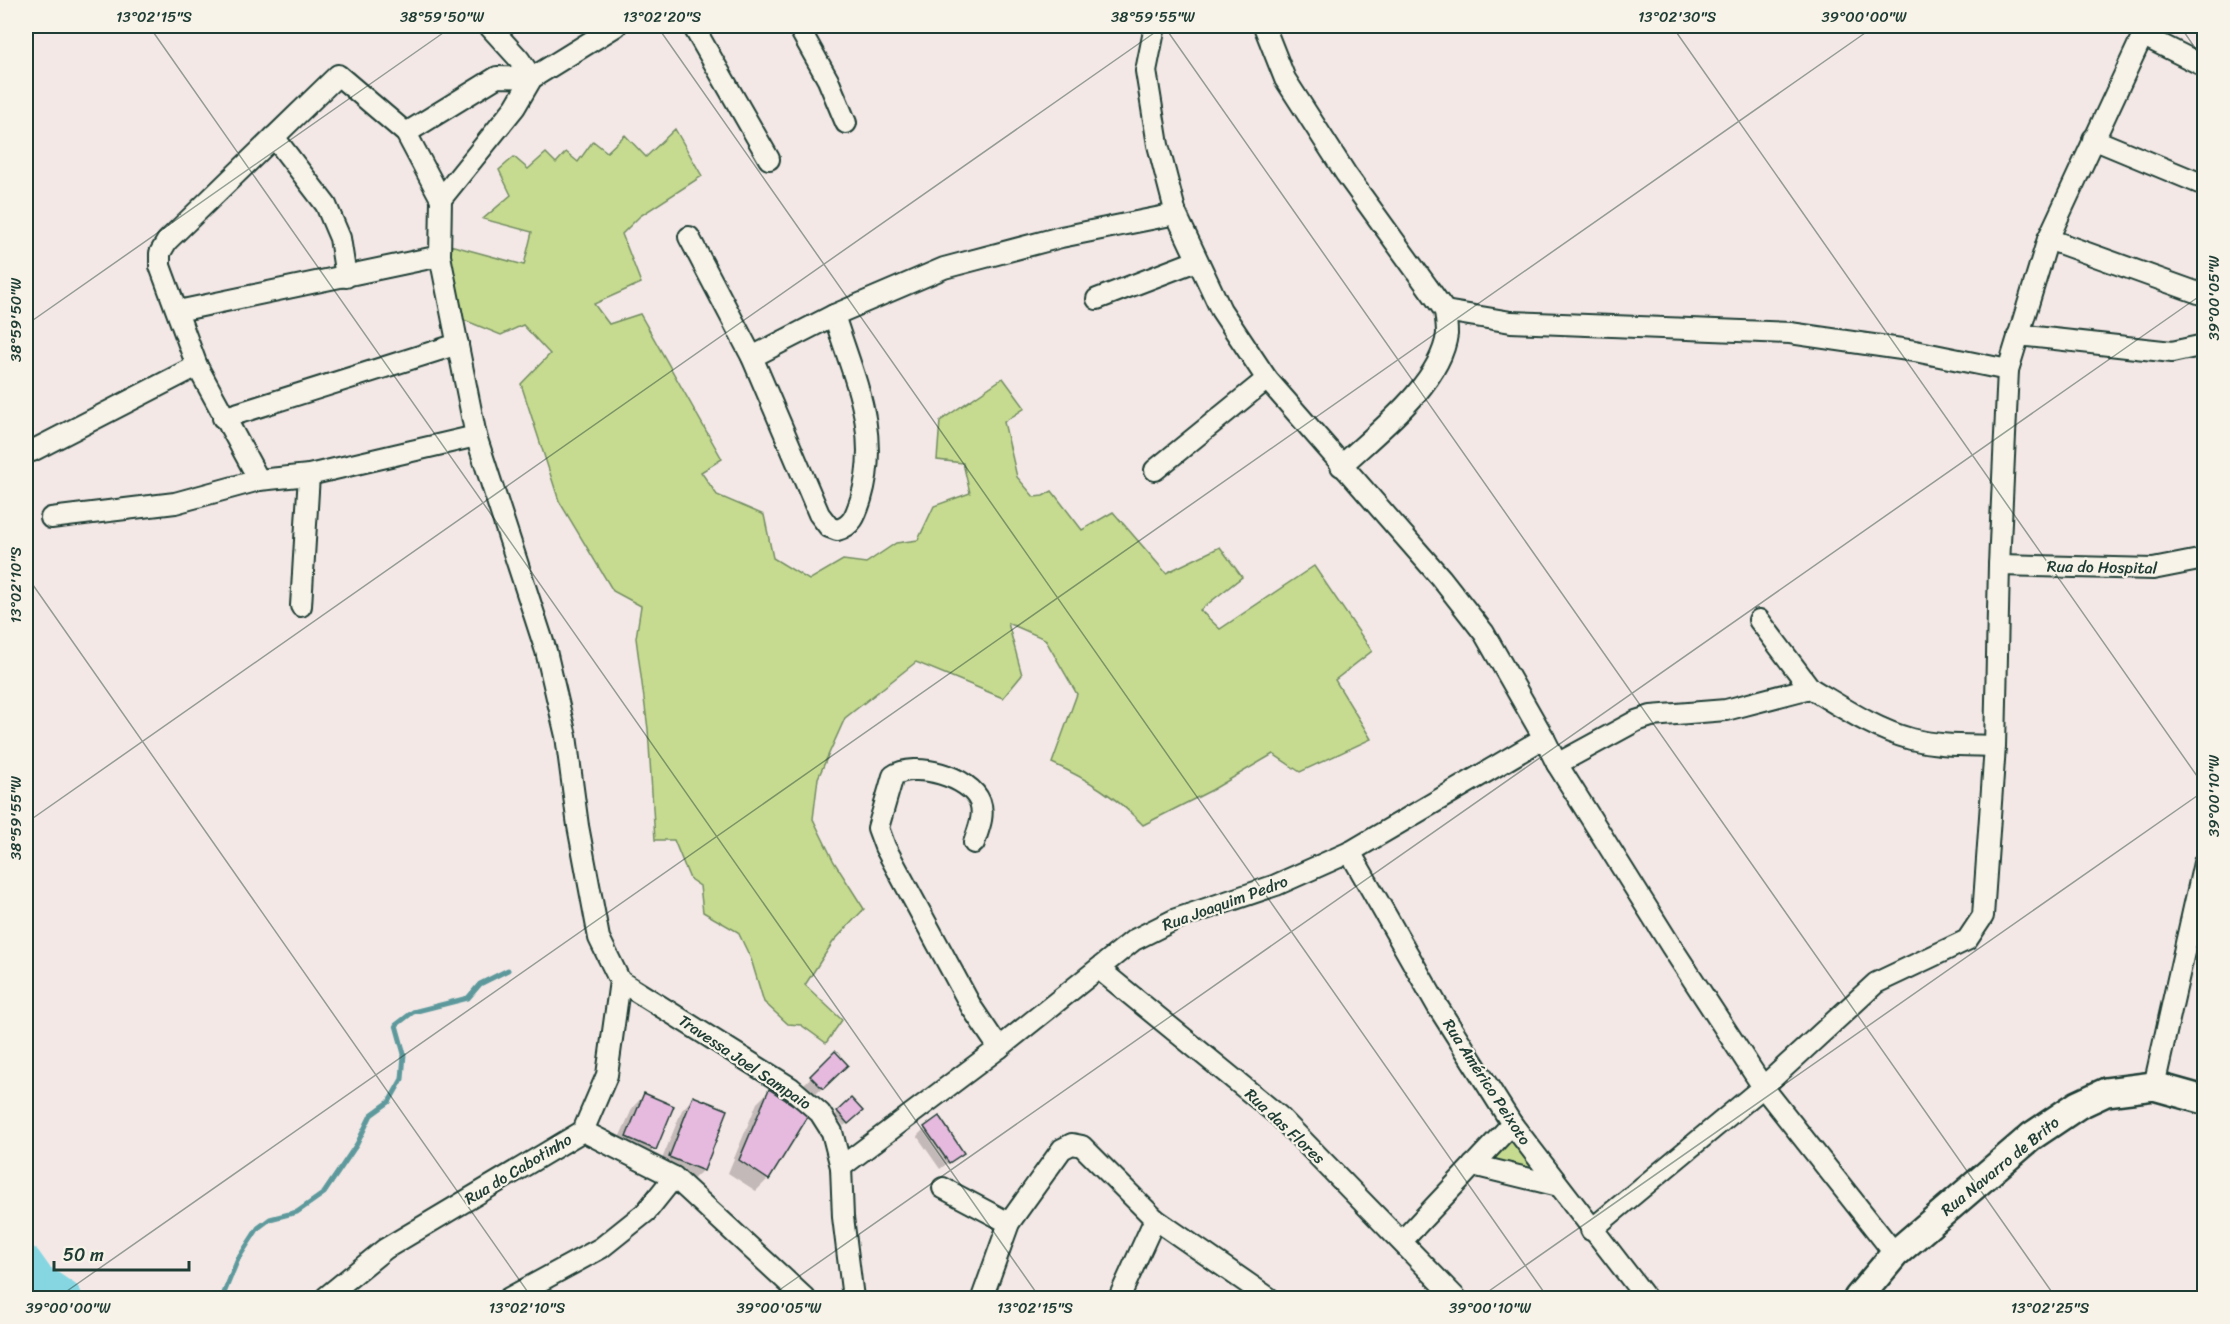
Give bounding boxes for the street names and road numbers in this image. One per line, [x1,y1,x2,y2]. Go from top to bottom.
street label: Rua do Hospital [2047,552,2158,582]
street label: Rua Joaquim Pedro [1158,867,1292,939]
street label: Travessa Joel Sampaio [672,1006,818,1118]
street label: Rua Américo Peixoto [1435,1013,1539,1151]
street label: Rua das Flores [1238,1081,1333,1172]
street label: Rua Navarro de Brito [1934,1109,2066,1223]
street label: Rua do Cabotinho [458,1125,578,1213]

